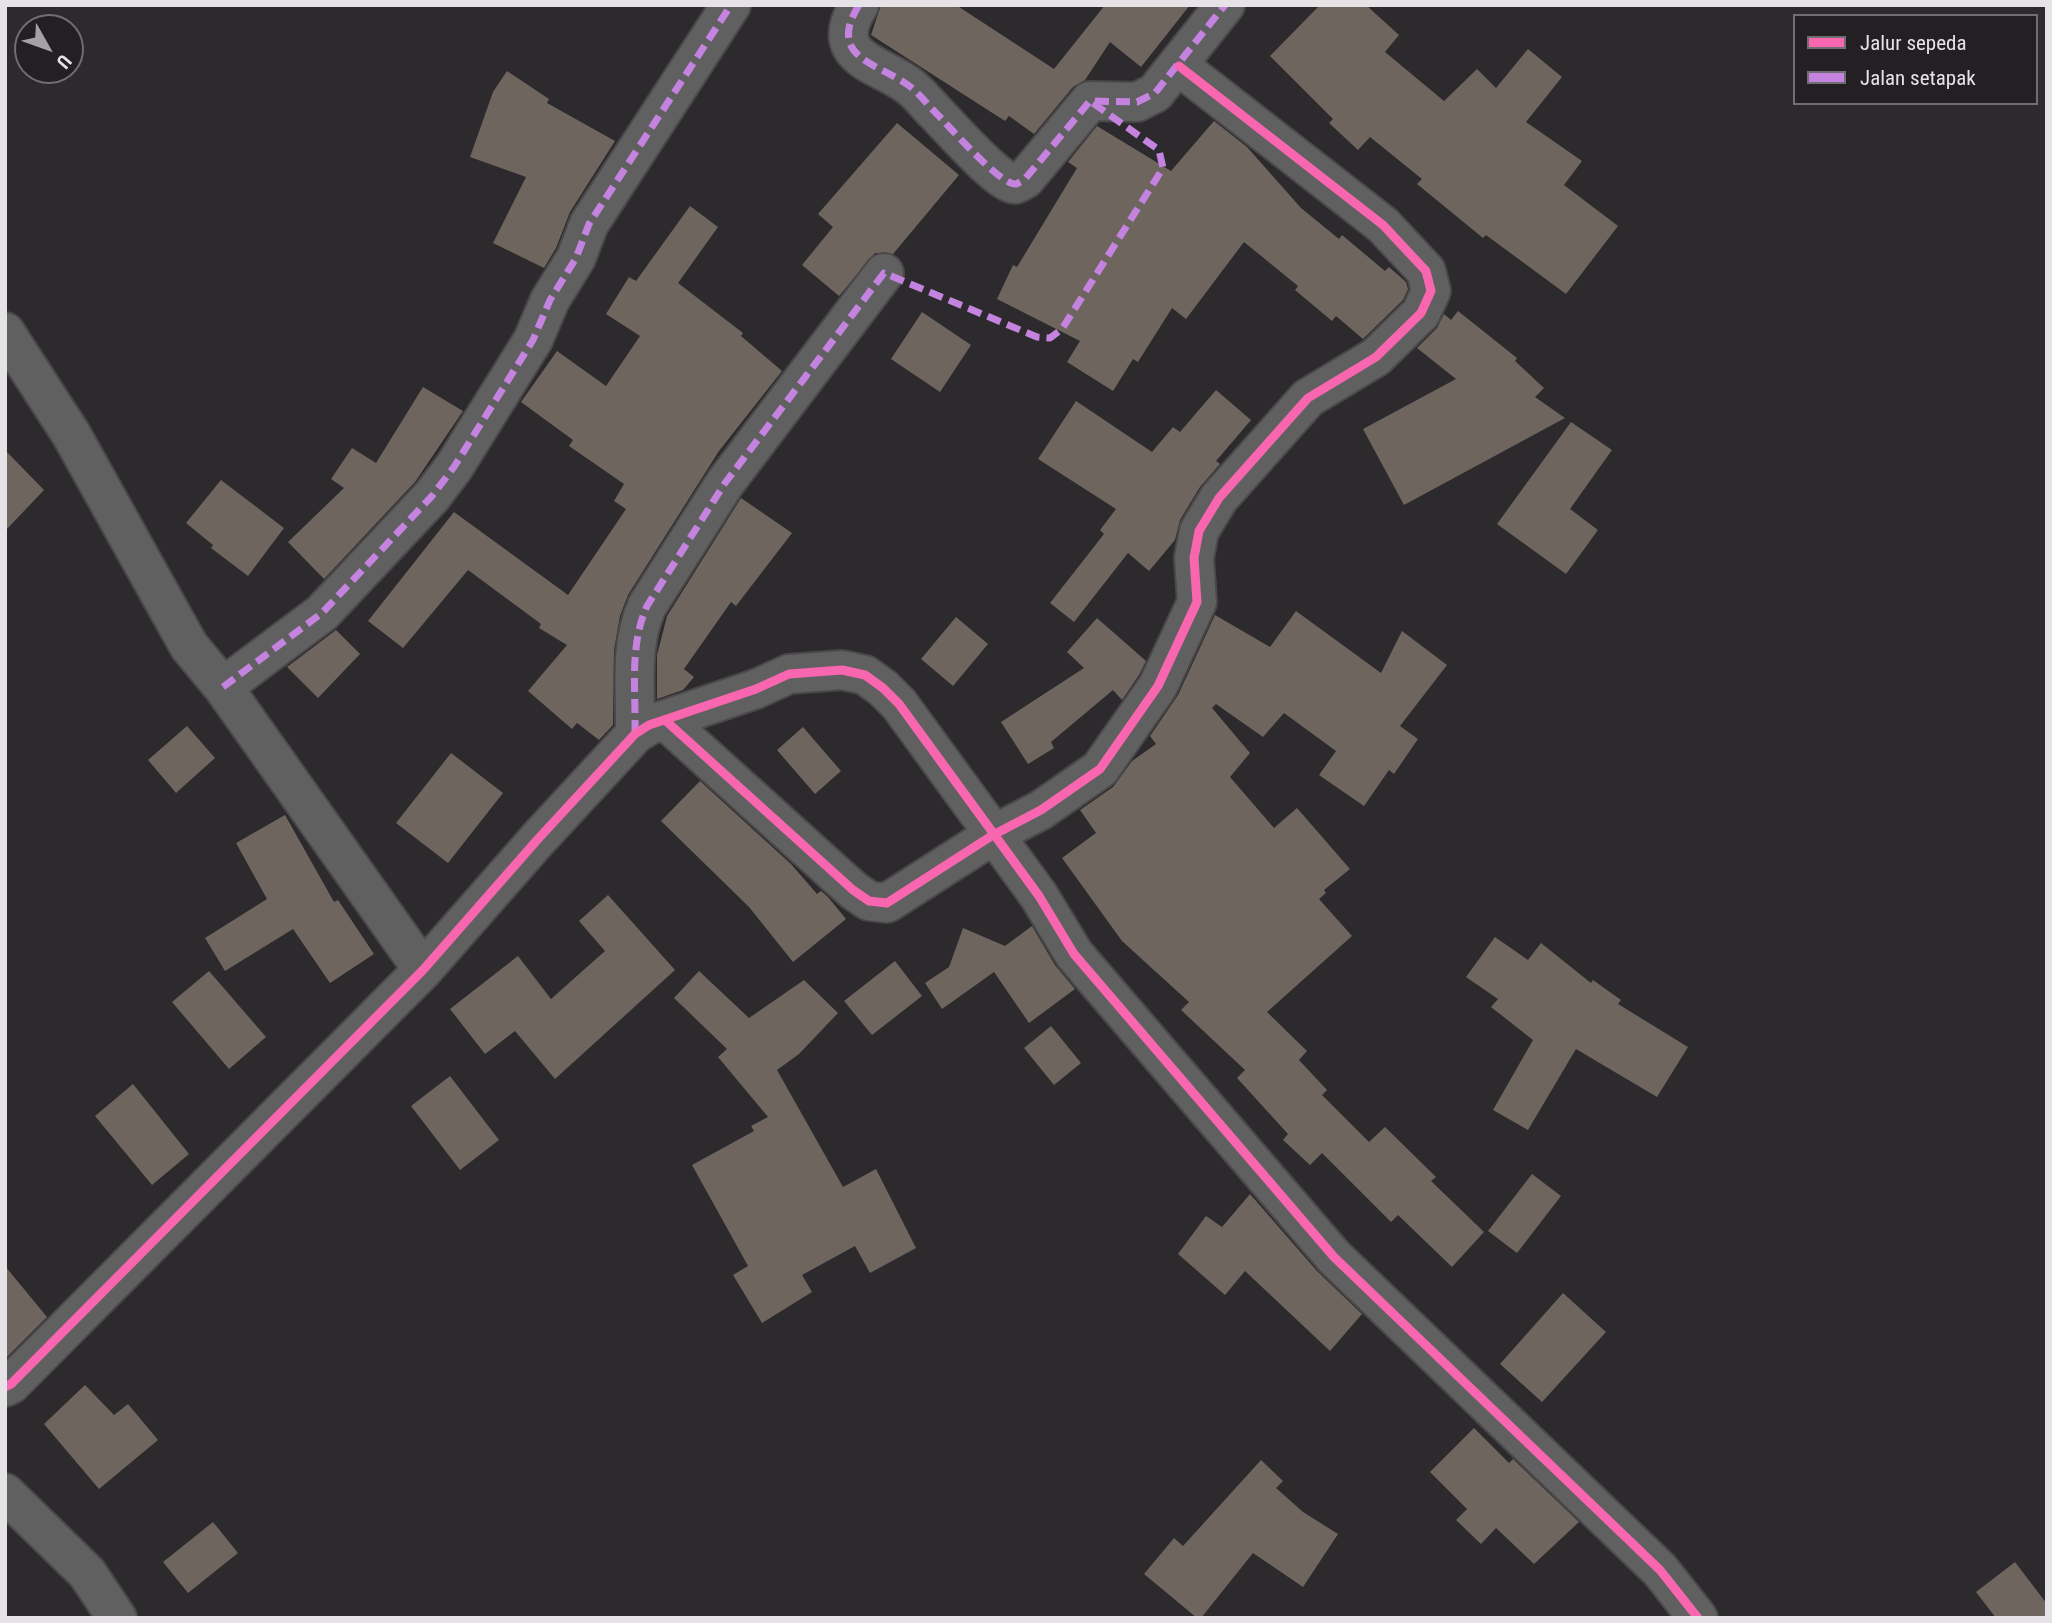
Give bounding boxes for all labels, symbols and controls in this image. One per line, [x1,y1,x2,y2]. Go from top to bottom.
north arrow [14,14,84,84]
legend [1793,14,2038,105]
text: Jalur sepeda [1860,31,1967,55]
text: U [52,50,76,73]
text: Jalan setapak [1860,66,1976,90]

